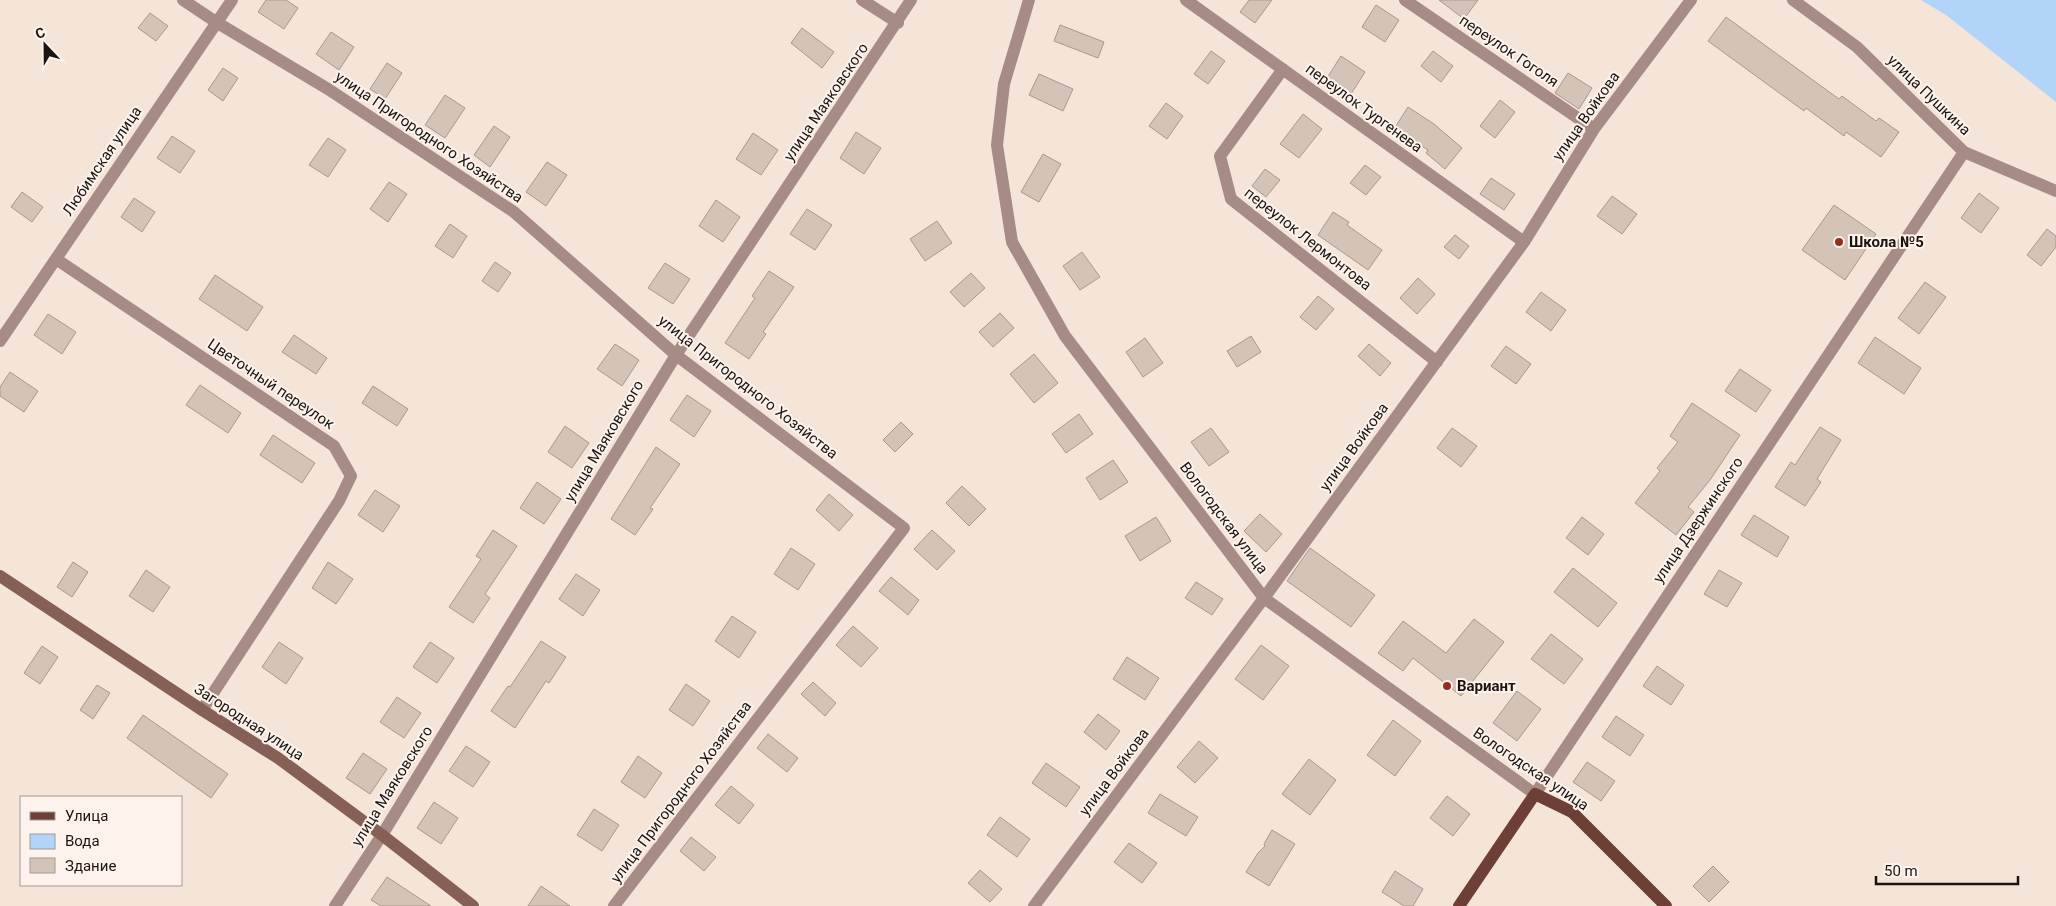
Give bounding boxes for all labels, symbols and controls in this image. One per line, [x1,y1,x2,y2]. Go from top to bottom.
street label: переулок Гоголя [1456,11,1562,91]
north arrow [20,20,70,70]
text: С [33,24,47,42]
street label: улица Маяковского [780,40,872,164]
street label: улица Пушкина [1884,51,1974,139]
street label: переулок Тургенева [1302,60,1426,156]
street label: улица Пригородного Хозяйства [332,67,526,207]
street label: улица Войкова [1549,68,1623,164]
street label: Любимская улица [59,103,145,219]
street label: переулок Лермонтова [1241,184,1375,294]
place label: Школа №5 [1849,233,1924,251]
marker: Школа №5 [1833,236,1845,248]
street label: улица Пригородного Хозяйства [655,311,841,463]
street label: Цветочный переулок [204,335,338,433]
street label: улица Маяковского [561,377,647,505]
street label: улица Войкова [1316,399,1392,495]
street label: улица Дзержинского [1649,454,1747,586]
street label: Вологодская улица [1176,458,1272,578]
place label: Вариант [1457,677,1516,695]
street label: Загородная улица [191,680,307,764]
marker: Вариант [1441,680,1453,692]
street label: улица Пригородного Хозяйства [607,698,755,886]
street label: улица Маяковского [348,722,436,850]
street label: Вологодская улица [1470,724,1592,814]
street label: улица Войкова [1075,725,1153,819]
legend [20,796,182,886]
text: Улица [65,807,108,825]
text: Вода [65,832,100,850]
scale bar [1876,854,2018,886]
text: Здание [65,857,116,875]
text: 50 m [1884,862,1918,880]

